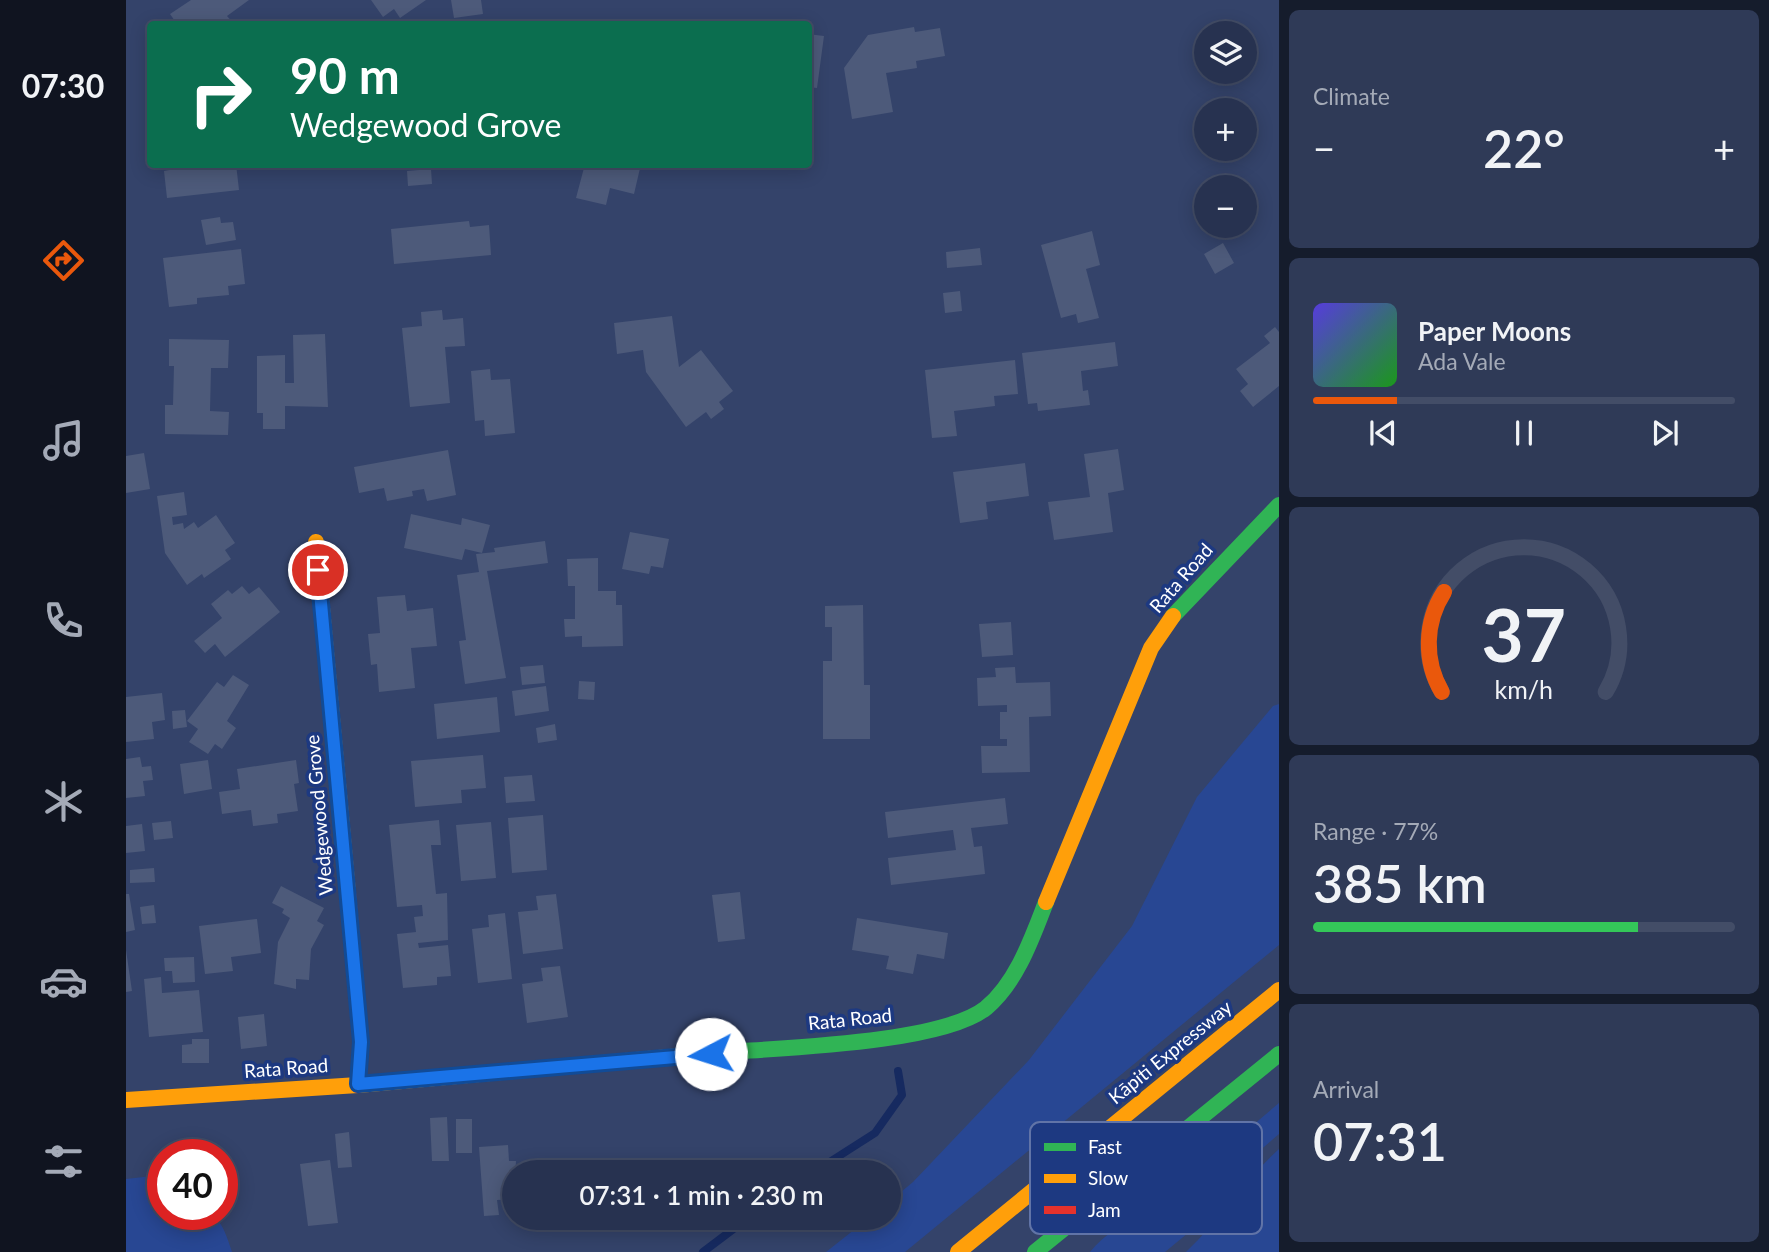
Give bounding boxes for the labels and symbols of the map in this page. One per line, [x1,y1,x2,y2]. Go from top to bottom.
street label: Rata Road [1144,538,1217,617]
pin [288,540,348,600]
street label: Wedgewood Grove [300,734,337,896]
street label: Kāpiti Expressway [1104,995,1236,1108]
street label: Rata Road [807,1003,893,1034]
position arrow [674,1017,748,1091]
street label: Rata Road [243,1053,329,1082]
legend [1030,1122,1262,1234]
text: Fast [1088,1135,1122,1158]
speed limit sign: 40 [147,1139,238,1230]
text: Slow [1088,1166,1128,1189]
text: Jam [1088,1198,1121,1221]

